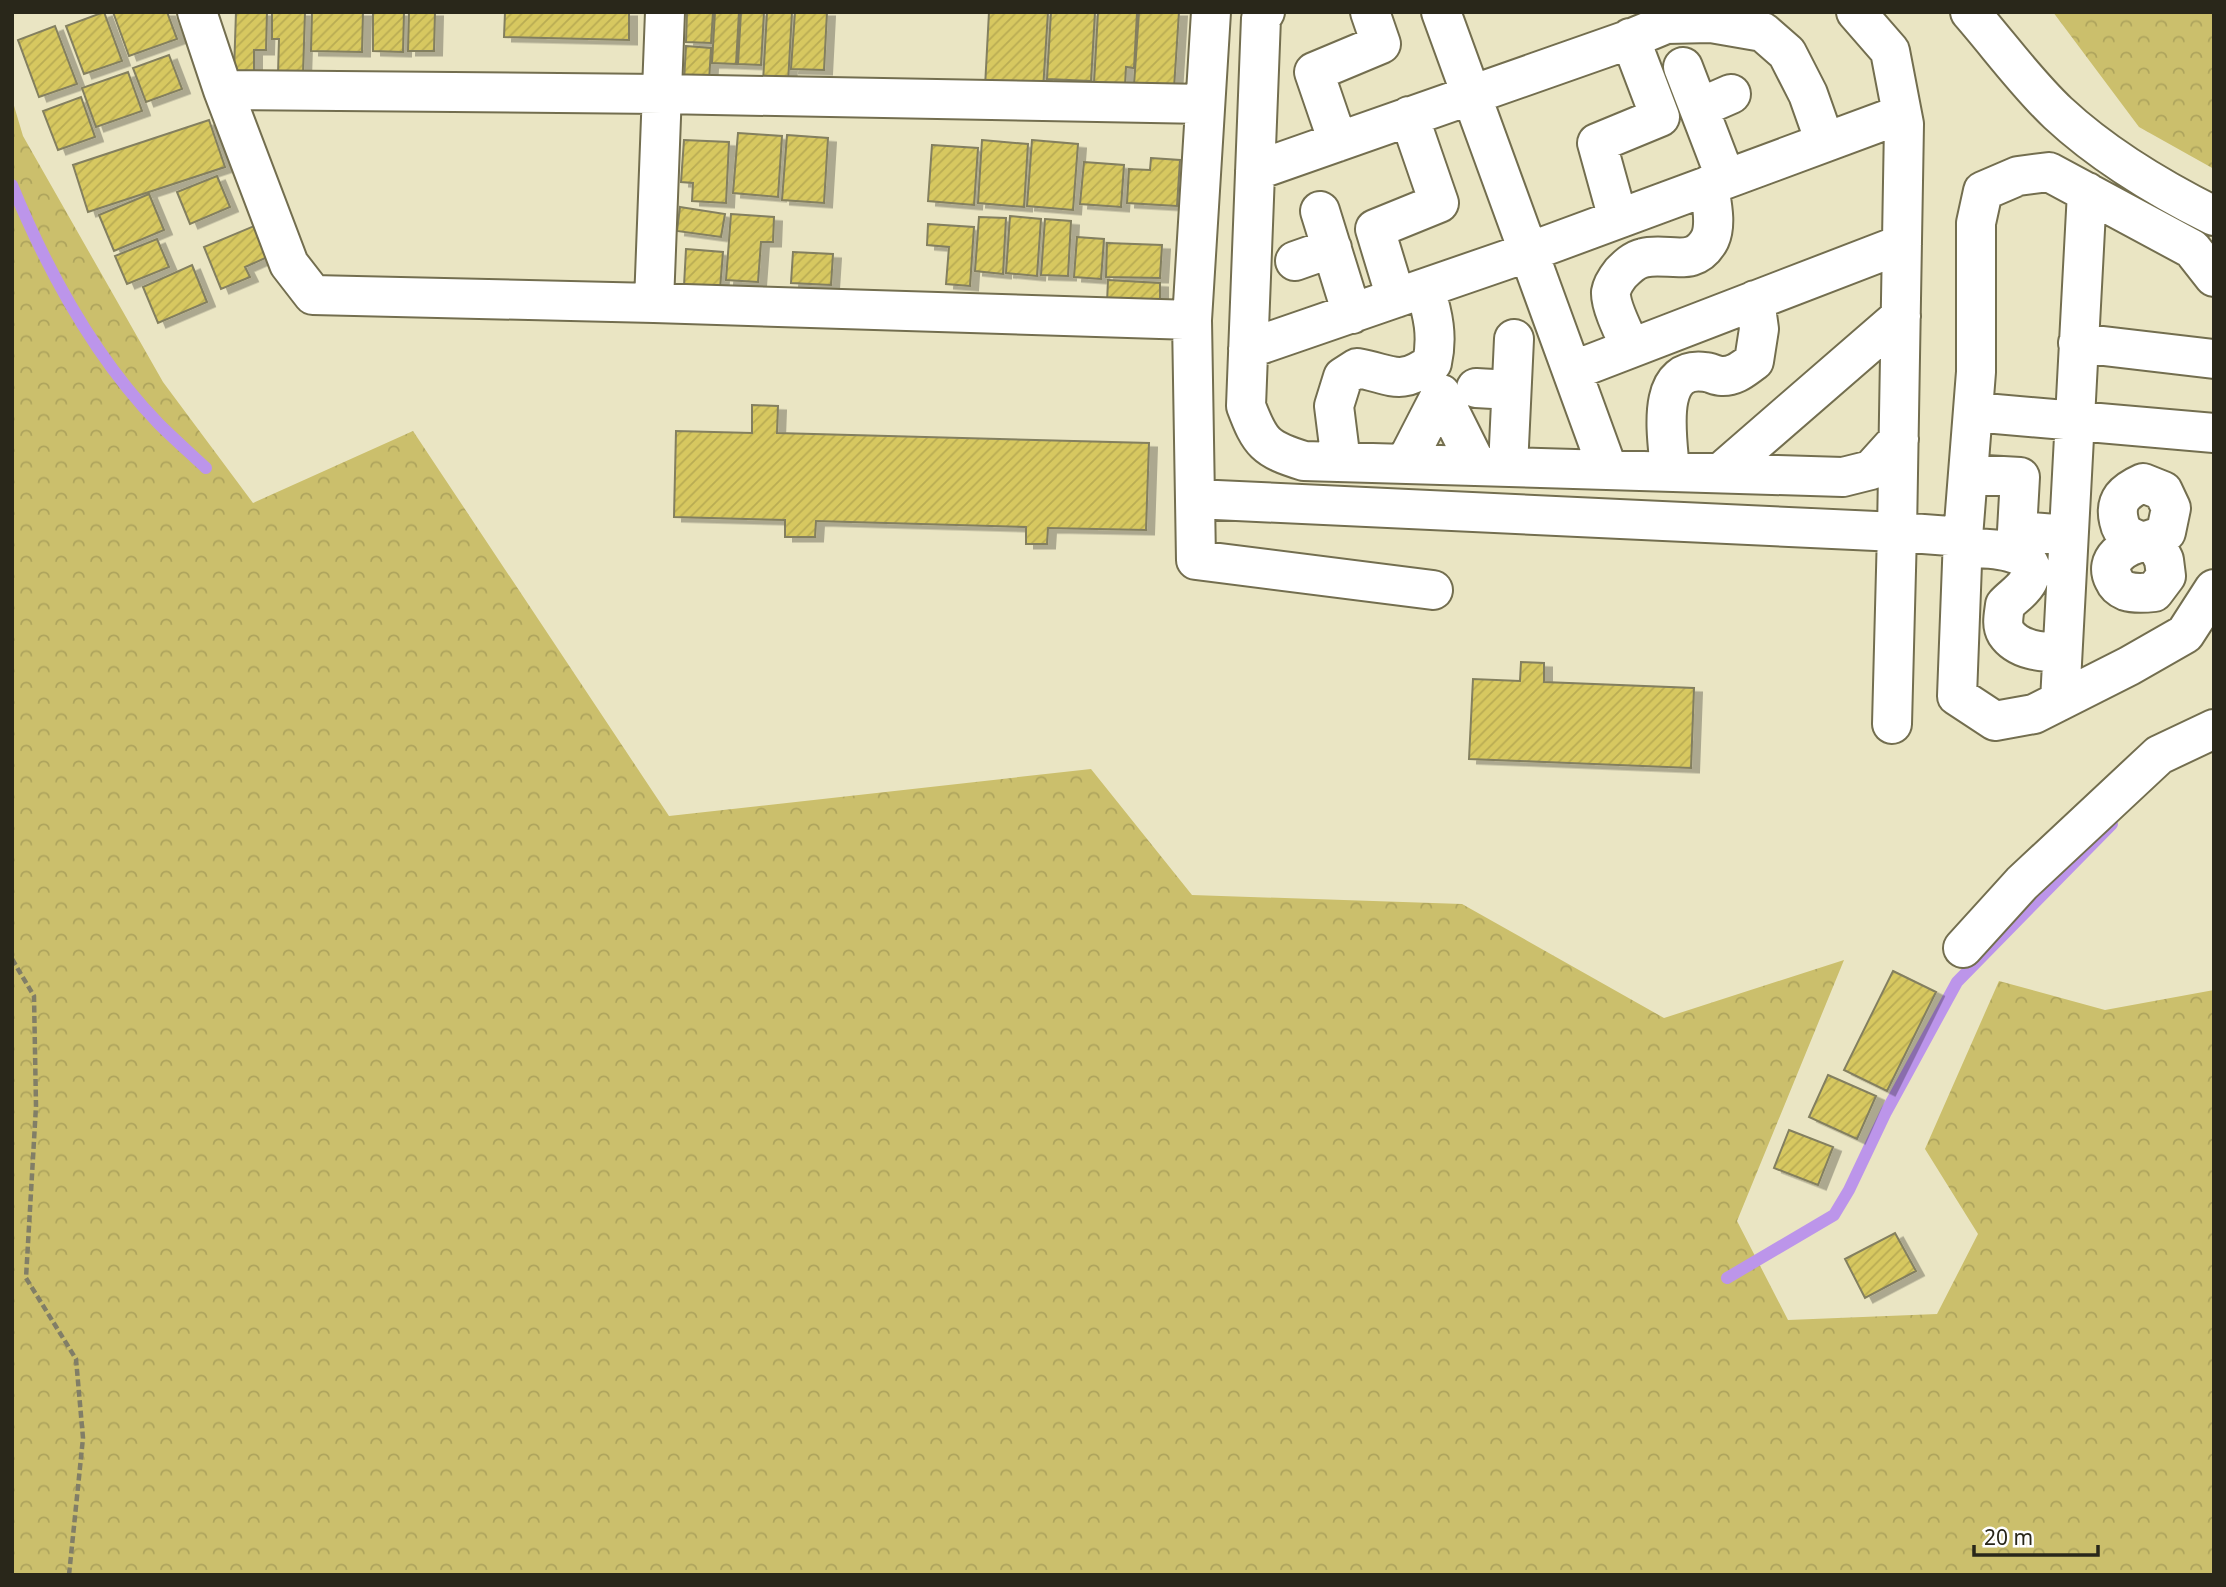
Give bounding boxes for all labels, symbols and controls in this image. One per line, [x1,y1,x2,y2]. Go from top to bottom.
scale bar [1974,1514,2098,1558]
text: 20 m [1984,1523,2033,1551]

